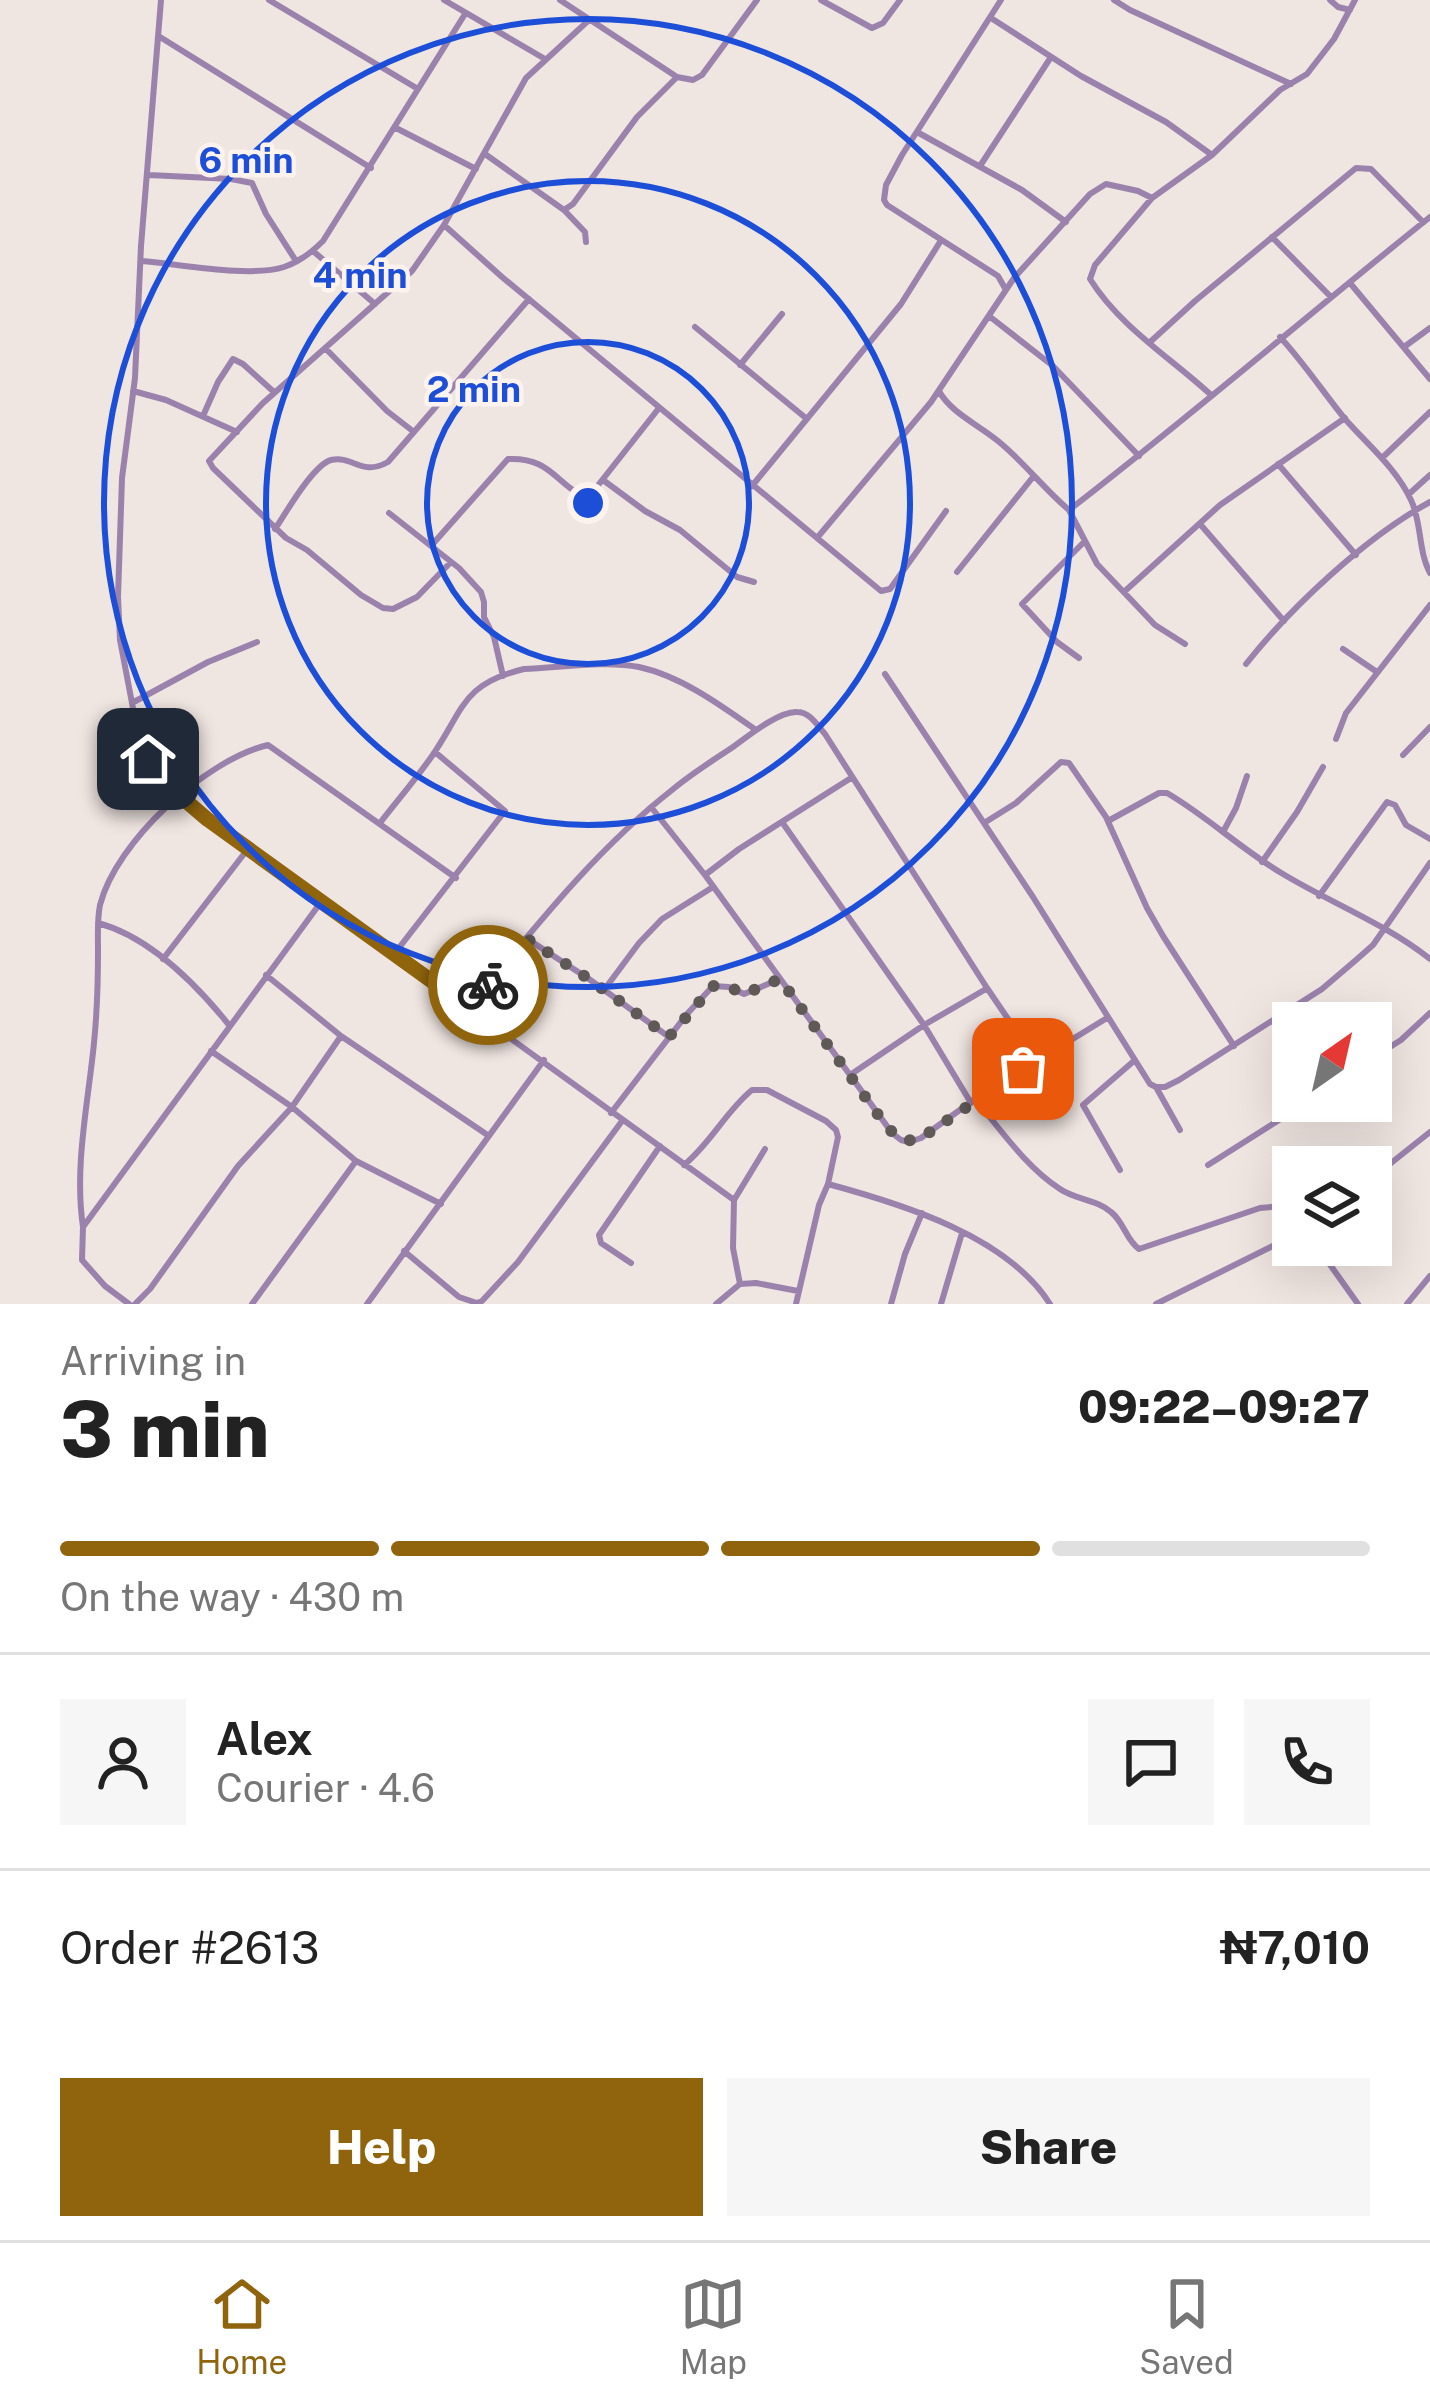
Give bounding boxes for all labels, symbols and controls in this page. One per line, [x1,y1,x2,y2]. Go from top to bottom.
text: 6 min [198,139,294,181]
text: 4 min [312,254,408,296]
text: 2 min [427,368,521,410]
centre of rings [567,482,609,524]
pin [97,708,199,810]
icon: home [115,726,181,792]
courier [428,925,548,1045]
icon: bike [455,952,521,1018]
north arrow [1272,1002,1392,1122]
map controls [1272,1002,1392,1266]
pin [972,1018,1074,1120]
icon: bag [990,1036,1056,1102]
button: layers [1272,1146,1392,1266]
text: Arriving in [60,1338,246,1384]
text: 09:22–09:27 [1078,1380,1370,1433]
text: 3 min [60,1383,269,1475]
text: On the way · 430 m [60,1574,404,1620]
button: person [60,1699,186,1825]
button: chat [1088,1699,1214,1825]
button: phone [1244,1699,1370,1825]
text: Alex [216,1712,313,1765]
text: Courier · 4.6 [216,1765,435,1811]
text: Order #2613 [60,1921,319,1974]
text: ₦7,010 [1220,1921,1370,1974]
button: Help [60,2078,703,2216]
button: Share [727,2078,1370,2216]
tab: Home [196,2271,287,2381]
tab: Map [680,2271,747,2381]
tab: Saved [1139,2271,1234,2381]

